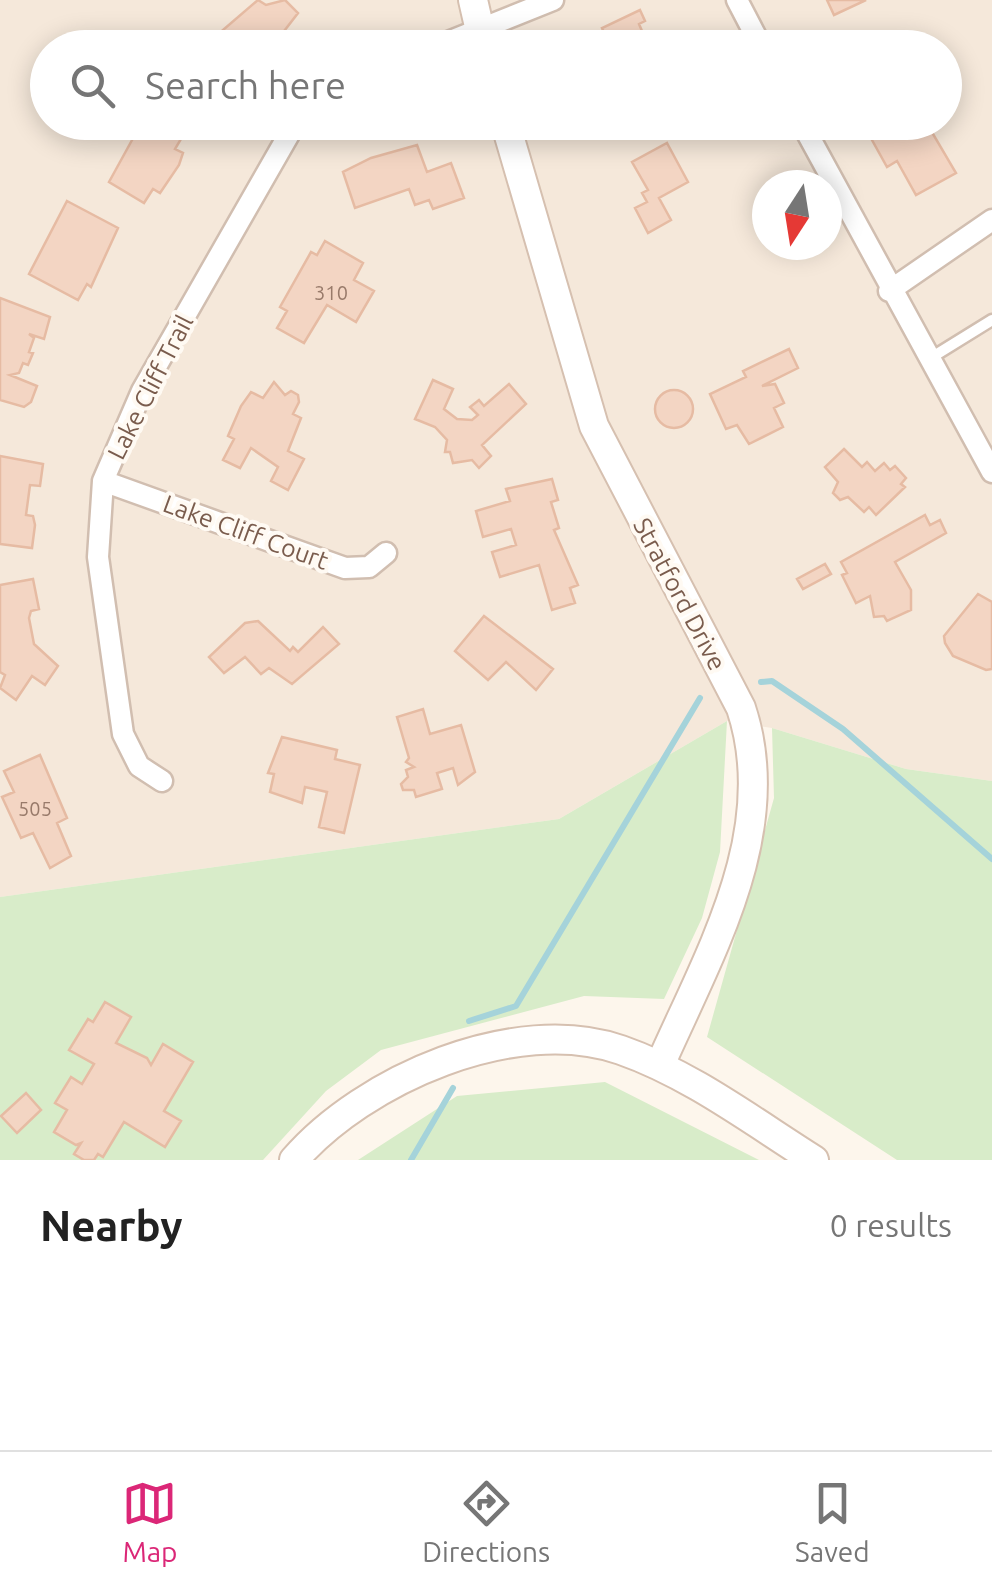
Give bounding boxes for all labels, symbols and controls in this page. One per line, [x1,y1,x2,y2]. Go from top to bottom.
search box [30,30,962,140]
icon: search [65,58,120,113]
text: Search here [145,64,346,106]
north arrow [752,170,842,260]
house number: 310 [314,281,348,304]
street label: Lake Cliff Trail [102,310,198,464]
street label: Lake Cliff Court [160,489,332,575]
street label: Stratford Drive [628,513,732,675]
house number: 505 [18,797,52,820]
text: Nearby [40,1202,183,1249]
text: 0 results [830,1207,952,1243]
tab: Map [122,1476,178,1567]
tab: Directions [422,1476,550,1567]
tab: Saved [795,1476,870,1567]

